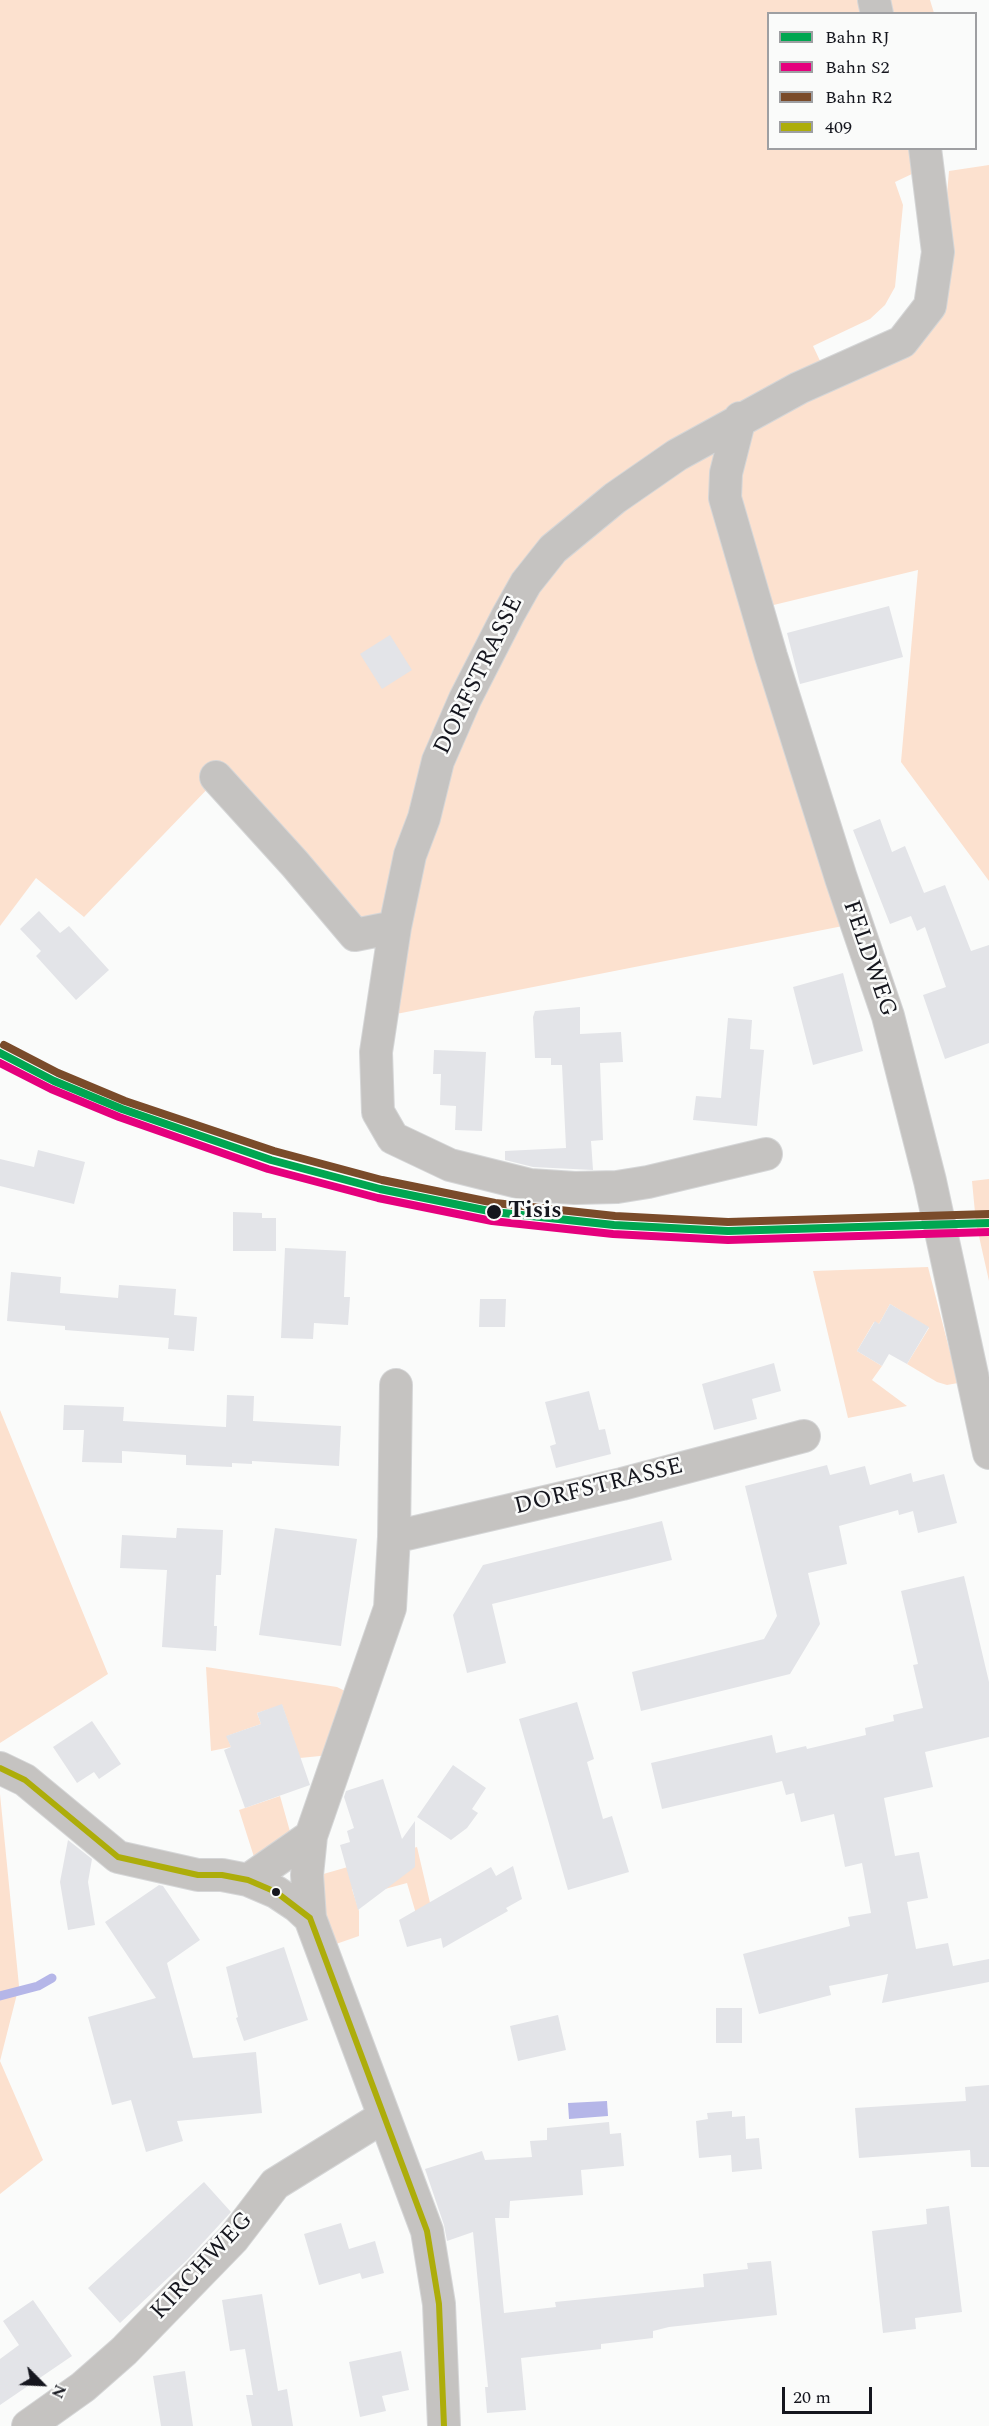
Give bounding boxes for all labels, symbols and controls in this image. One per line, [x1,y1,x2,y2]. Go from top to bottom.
legend [767,12,977,150]
text: Bahn RJ [825,24,890,51]
text: Bahn S2 [825,54,890,81]
text: Bahn R2 [825,84,892,111]
text: 409 [825,114,852,141]
street label: DORFSTRASSE [429,592,531,760]
street label: FELDWEG [835,897,901,1021]
place label: Tisis [508,1198,562,1226]
marker: Tisis [485,1203,503,1221]
street label: DORFSTRASSE [512,1453,686,1523]
unlabelled marker [270,1886,282,1898]
street label: KIRCHWEG [146,2207,260,2327]
north arrow [12,2354,72,2414]
scale bar [785,2375,875,2413]
text: N [45,2380,72,2402]
text: 20 m [793,2384,831,2411]

